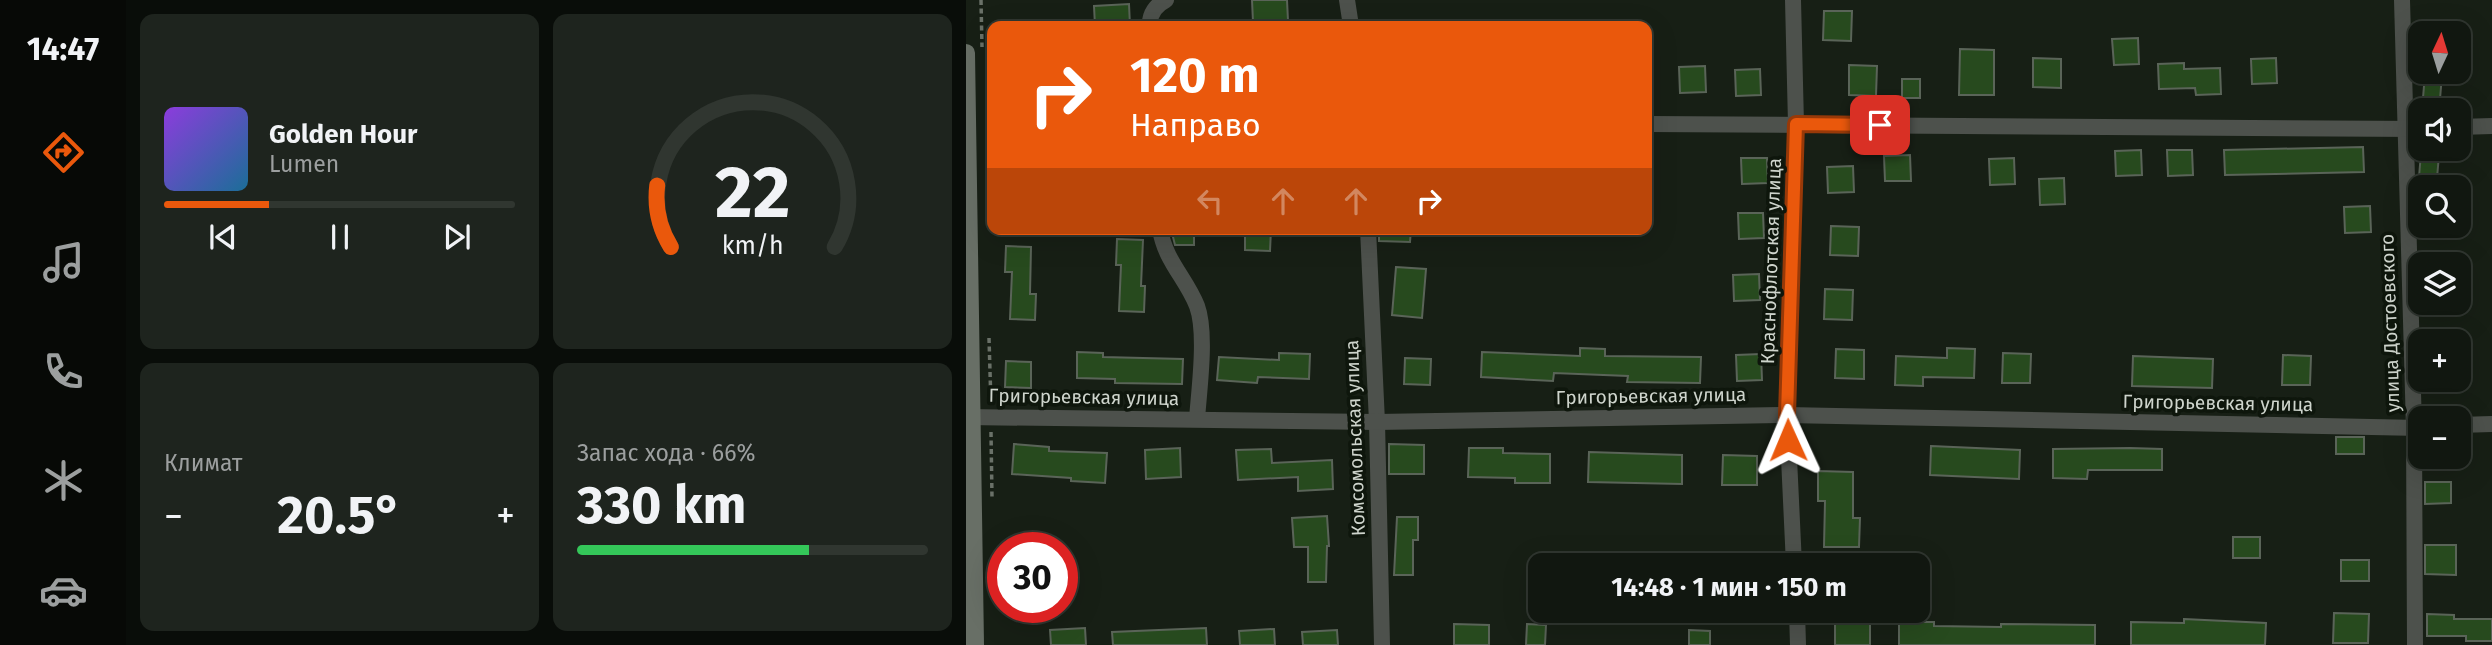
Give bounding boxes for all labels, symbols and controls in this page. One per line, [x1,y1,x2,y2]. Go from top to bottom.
north arrow [2408,21,2471,84]
map controls [2408,21,2471,469]
text: 14:47 [27,30,99,68]
text: 120 m [1130,46,1260,105]
icon: right [1015,49,1106,140]
pin [1850,95,1910,155]
button: sound [2408,98,2471,161]
text: Направо [1130,106,1261,144]
icon: arrive [1861,106,1899,144]
text: Golden Hour [269,119,417,150]
icon: directions [39,128,88,177]
text: Lumen [269,150,339,178]
text: 22 [715,150,790,237]
street label: Краснофлотская улица [1756,157,1786,365]
button: search [2408,175,2471,238]
icon: left [1191,182,1229,220]
icon: ahead [1264,182,1302,220]
icon: ahead [1337,182,1375,220]
icon: right [1410,182,1448,220]
icon: previous [204,218,242,256]
icon: pause [321,218,359,256]
icon: next [438,218,476,256]
text: km/h [722,231,783,261]
street label: улица Достоевского [2375,233,2405,413]
icon: music [39,238,88,287]
button: layers [2408,252,2471,315]
button: + [2408,329,2471,392]
street label: Комсомольская улица [1340,339,1370,537]
icon: phone [39,347,88,396]
street label: Григорьевская улица [1555,383,1747,409]
street label: Григорьевская улица [988,384,1180,410]
street label: Григорьевская улица [2122,390,2314,416]
position arrow [1751,403,1825,477]
button: − [2408,406,2471,469]
text: Запас хода · 66% [577,439,755,467]
text: Климат [164,449,242,477]
icon: climate [39,456,88,505]
text: 330 km [577,474,746,537]
text: 20.5° [277,484,402,547]
text: − [164,493,183,539]
text: + [496,493,515,539]
speed limit sign: 30 [987,532,1078,623]
icon: car [39,566,88,615]
text: 14:48 · 1 мин · 150 m [1611,572,1847,603]

